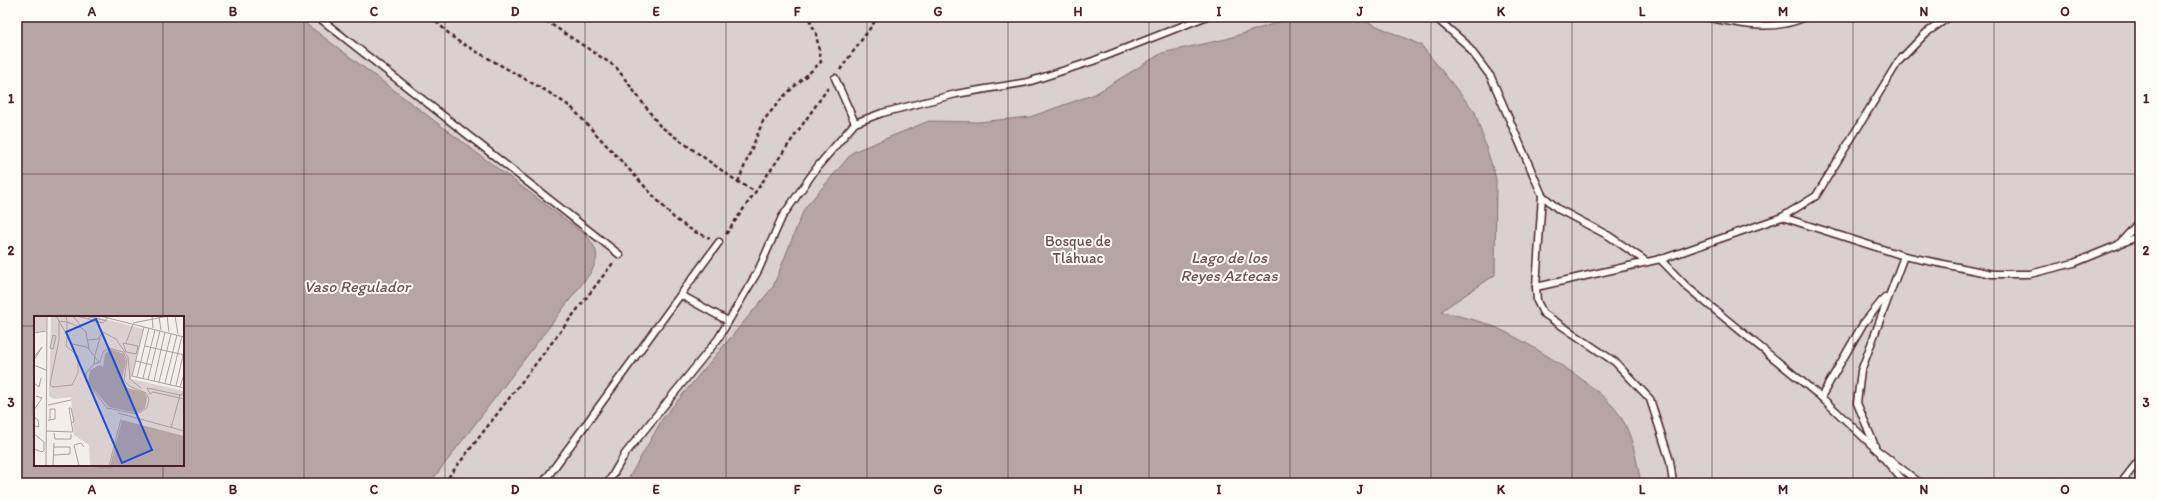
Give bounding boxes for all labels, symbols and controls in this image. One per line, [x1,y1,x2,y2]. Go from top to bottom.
text: A [87,4,97,19]
text: B [229,4,238,19]
text: C [370,4,379,19]
text: D [511,4,520,19]
text: E [652,4,660,19]
text: F [794,4,801,19]
text: G [934,4,943,19]
text: H [1074,4,1083,19]
text: I [1217,4,1222,19]
text: J [1356,4,1364,19]
text: K [1497,4,1506,19]
text: L [1639,4,1646,19]
text: M [1778,4,1788,19]
text: N [1920,4,1929,19]
text: O [2060,4,2070,19]
text: 1 [8,91,14,106]
text: 1 [2143,91,2149,106]
park label: Bosque de Tláhuac [1045,232,1111,267]
text: 2 [8,243,15,258]
text: 2 [2143,243,2150,258]
water label: Lago de los Reyes Aztecas [1180,248,1278,285]
water label: Vaso Regulador [304,277,412,296]
inset map [34,316,184,466]
text: 3 [7,395,15,410]
text: 3 [2142,395,2150,410]
text: A [87,482,97,497]
text: B [229,482,238,497]
text: C [370,482,379,497]
text: D [511,482,520,497]
text: E [652,482,660,497]
text: F [794,482,801,497]
text: G [934,482,943,497]
text: H [1074,482,1083,497]
text: I [1217,482,1222,497]
text: J [1356,482,1364,497]
text: K [1497,482,1506,497]
text: L [1639,482,1646,497]
text: M [1778,482,1788,497]
text: N [1920,482,1929,497]
text: O [2060,482,2070,497]

